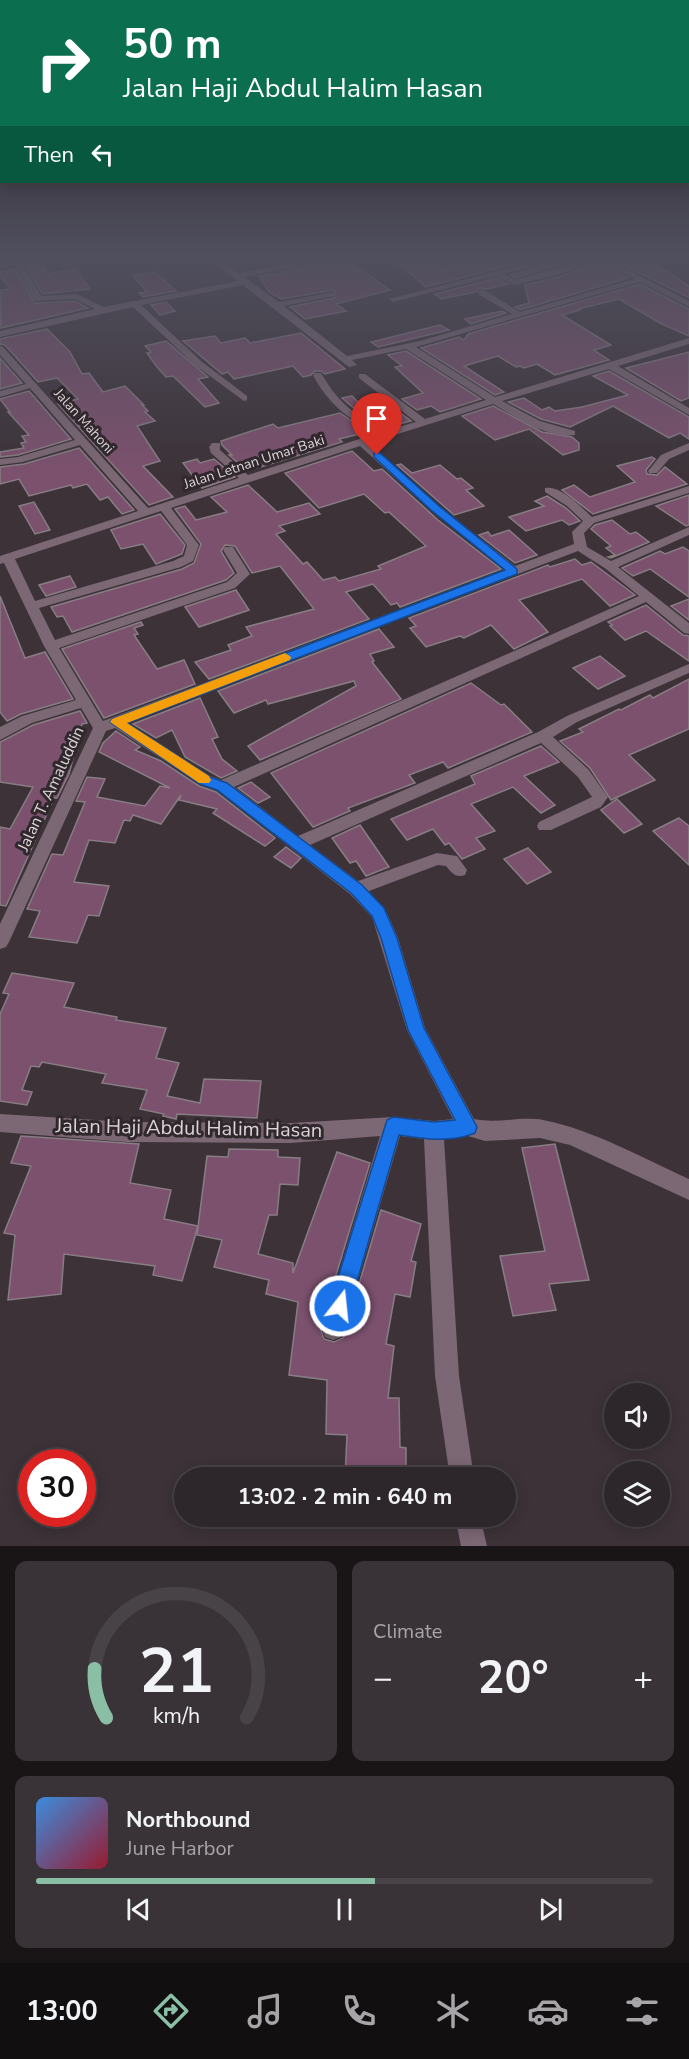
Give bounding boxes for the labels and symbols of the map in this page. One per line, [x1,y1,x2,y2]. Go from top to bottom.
street label: Jalan Mahoni [49,384,118,458]
pin [351,393,402,455]
street label: Jalan Letnan Umar Baki [180,430,327,494]
street label: Jalan T. Amaluddin [12,723,90,856]
street label: Jalan Haji Abdul Halim Hasan [54,1112,323,1144]
position arrow [308,1274,372,1338]
speed limit sign: 30 [18,1449,96,1527]

